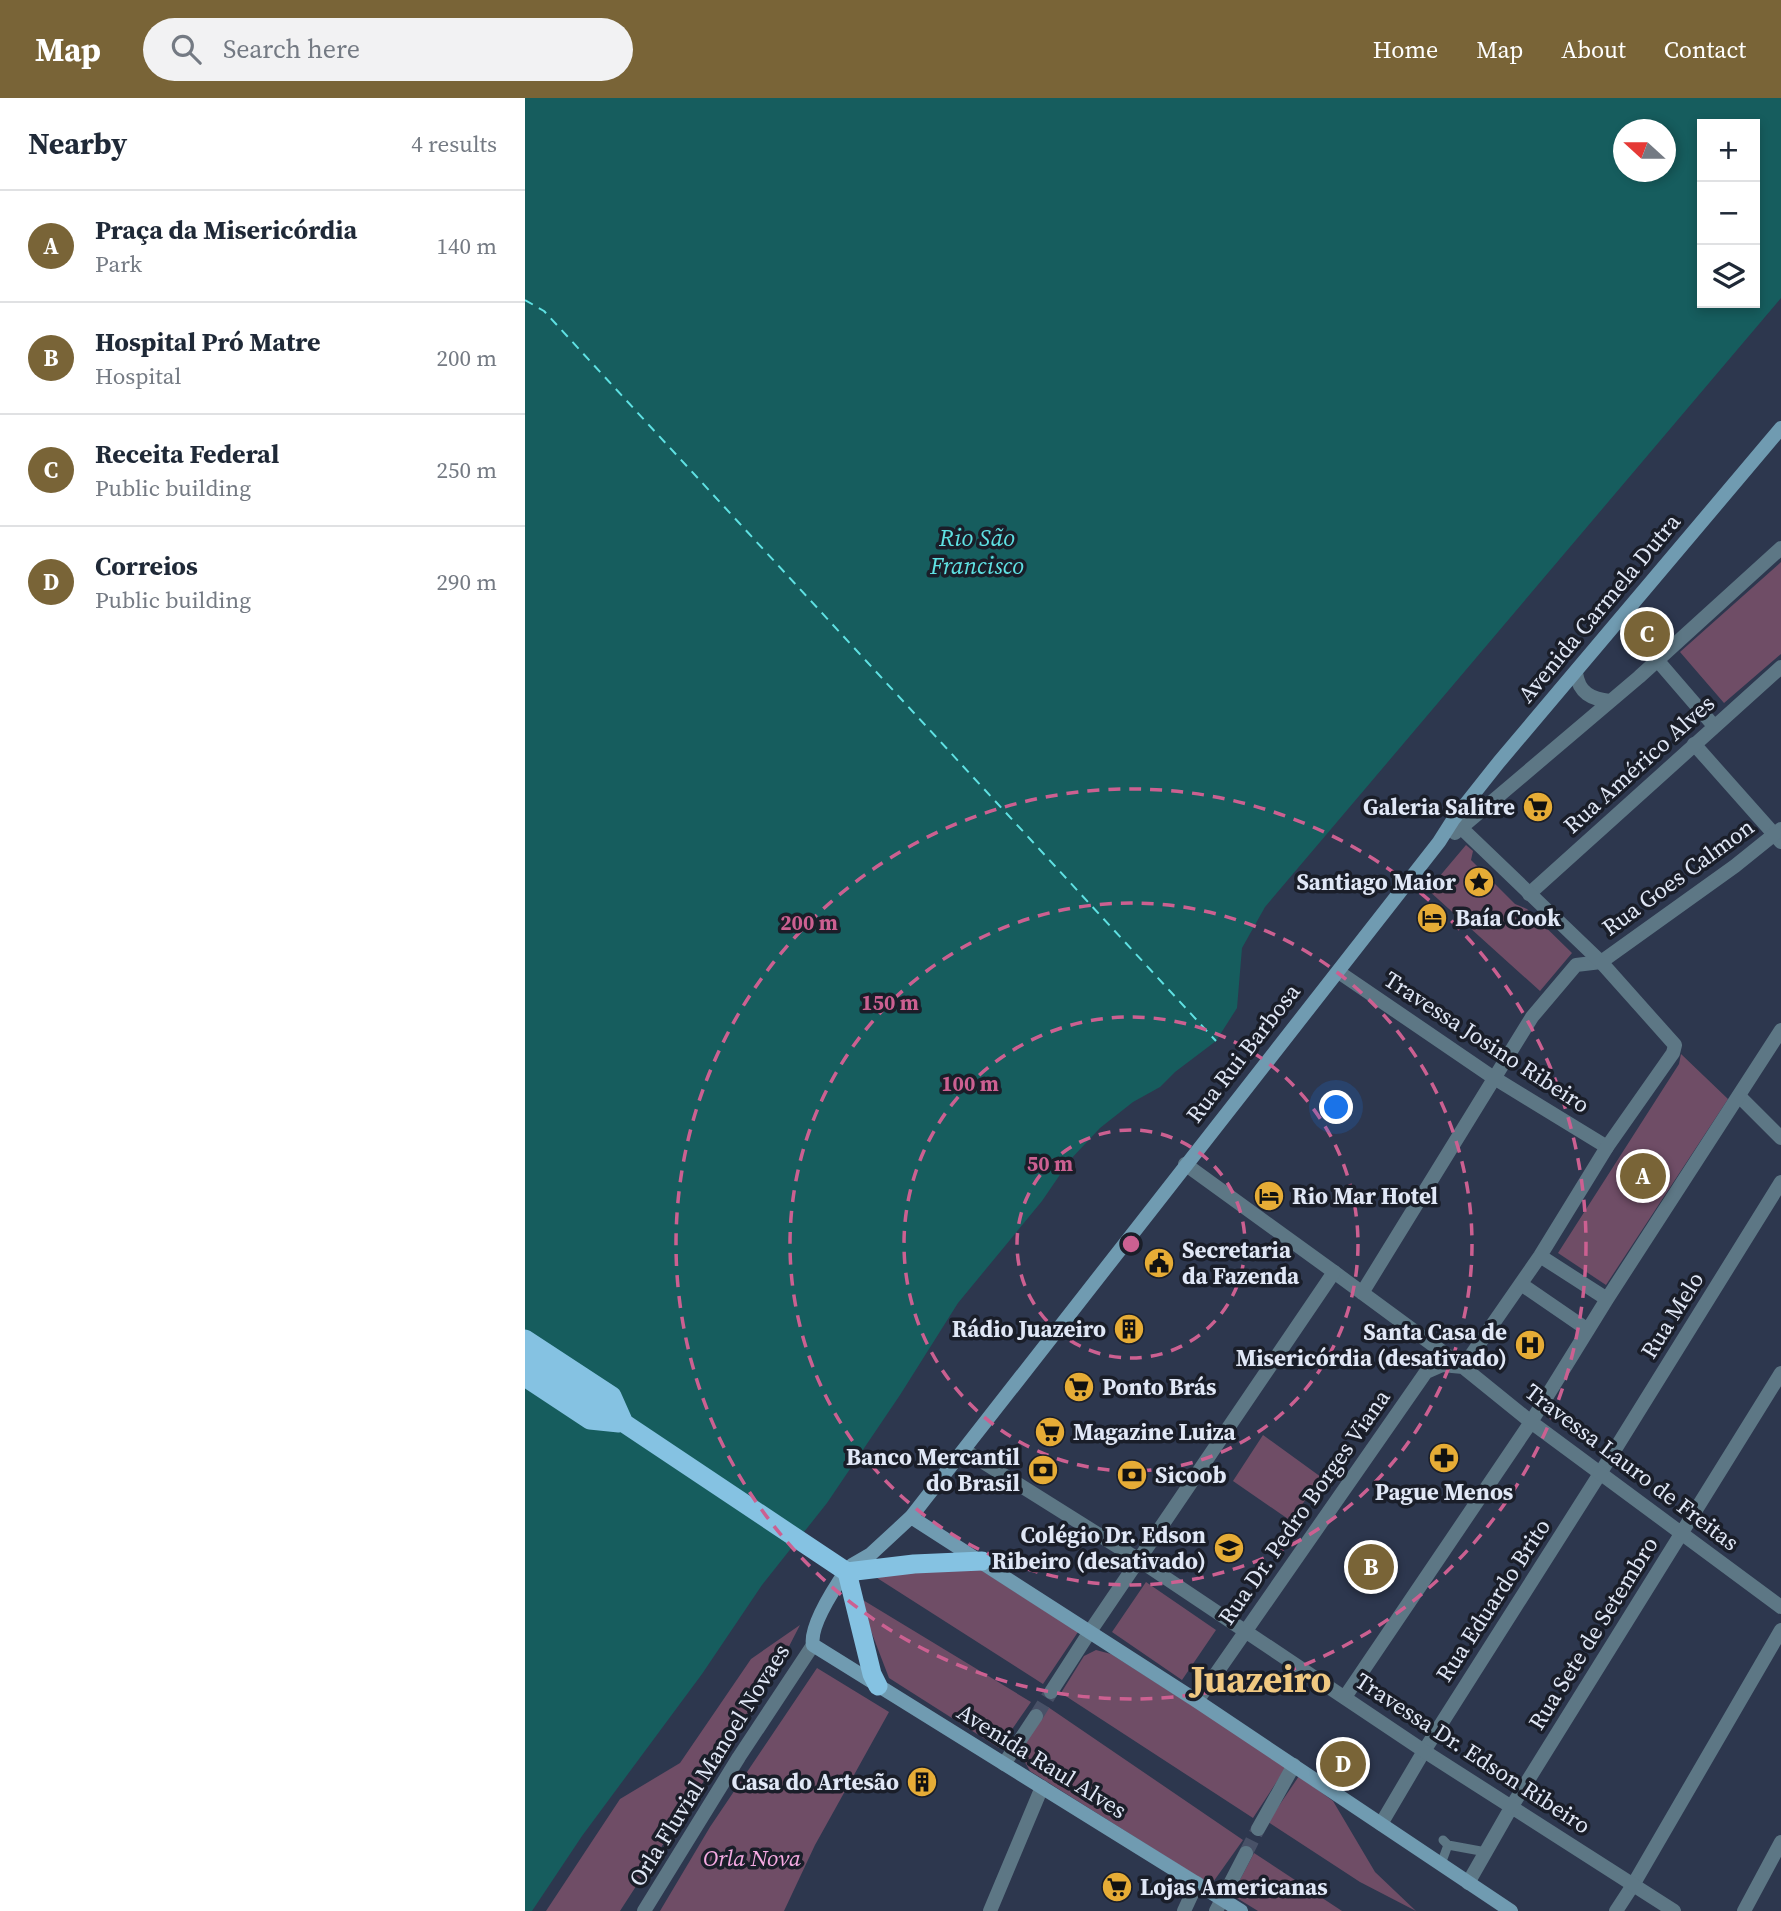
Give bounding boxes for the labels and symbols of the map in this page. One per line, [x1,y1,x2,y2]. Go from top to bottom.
north arrow [1613,119,1676,182]
street label: Avenida Carmela Dutra [1512,508,1686,708]
water label: Rio São Francisco [929,521,1024,582]
pin: C [1624,608,1670,660]
street label: Rua Américo Alves [1556,687,1722,841]
supermarket icon: Galeria Salitre [1521,790,1555,824]
place label: Galeria Salitre [1363,791,1515,823]
street label: Rua Goes Calmon [1595,811,1761,943]
place icon: Santiago Maior [1462,865,1496,899]
place label: Santiago Maior [1296,866,1456,898]
hotel icon: Baía Cook [1415,901,1449,935]
place label: Baía Cook [1455,902,1561,934]
text: 200 m [780,908,838,937]
street label: Travessa Josino Ribeiro [1378,963,1596,1121]
street label: Rua Rui Barbosa [1178,976,1308,1129]
text: 150 m [861,988,919,1017]
text: 100 m [941,1069,999,1098]
your location [1319,1090,1353,1124]
text: 50 m [1027,1149,1073,1178]
pin: A [1620,1150,1666,1202]
hotel icon: Rio Mar Hotel [1252,1179,1286,1213]
place label: Rio Mar Hotel [1292,1180,1438,1212]
centre of rings [1119,1232,1143,1256]
place label: Secretaria da Fazenda [1182,1234,1300,1292]
public building icon: Secretaria da Fazenda [1142,1246,1176,1280]
street label: Rua Melo [1633,1266,1711,1364]
building icon: Rádio Juazeiro [1112,1312,1146,1346]
place label: Rádio Juazeiro [952,1313,1106,1345]
place label: Santa Casa de Misericórdia (desativado) [1236,1316,1507,1374]
hospital icon: Santa Casa de Misericórdia (desativado) [1513,1328,1547,1362]
supermarket icon: Ponto Brás [1062,1370,1096,1404]
place label: Ponto Brás [1102,1371,1217,1403]
street label: Travessa Lauro de Freitas [1518,1376,1746,1558]
street label: Rua Dr. Pedro Borges Viana [1212,1384,1396,1630]
supermarket icon: Magazine Luiza [1033,1415,1067,1449]
place label: Magazine Luiza [1073,1416,1236,1448]
place label: Banco Mercantil do Brasil [846,1441,1020,1499]
pharmacy icon: Pague Menos [1427,1441,1461,1475]
bank icon: Banco Mercantil do Brasil [1026,1453,1060,1487]
bank icon: Sicoob [1115,1458,1149,1492]
place label: Sicoob [1155,1459,1226,1491]
place label: Pague Menos [1375,1476,1513,1508]
street label: Rua Eduardo Brito [1428,1512,1558,1688]
place label: Colégio Dr. Edson Ribeiro (desativado) [991,1519,1206,1577]
street label: Rua Sete de Setembro [1521,1530,1665,1736]
school or university icon: Colégio Dr. Edson Ribeiro (desativado) [1212,1531,1246,1565]
pin: B [1348,1541,1394,1593]
street label: Orla Fluvial Manoel Novaes [621,1637,797,1893]
district label: Juazeiro [1189,1654,1331,1704]
street label: Travessa Dr. Edson Ribeiro [1349,1665,1597,1841]
street label: Avenida Raul Alves [951,1696,1133,1826]
pin: D [1320,1738,1366,1790]
building icon: Casa do Artesão [905,1765,939,1799]
place label: Casa do Artesão [731,1766,899,1798]
park label: Orla Nova [703,1842,801,1874]
supermarket icon: Lojas Americanas [1100,1870,1134,1904]
place label: Lojas Americanas [1140,1871,1328,1903]

